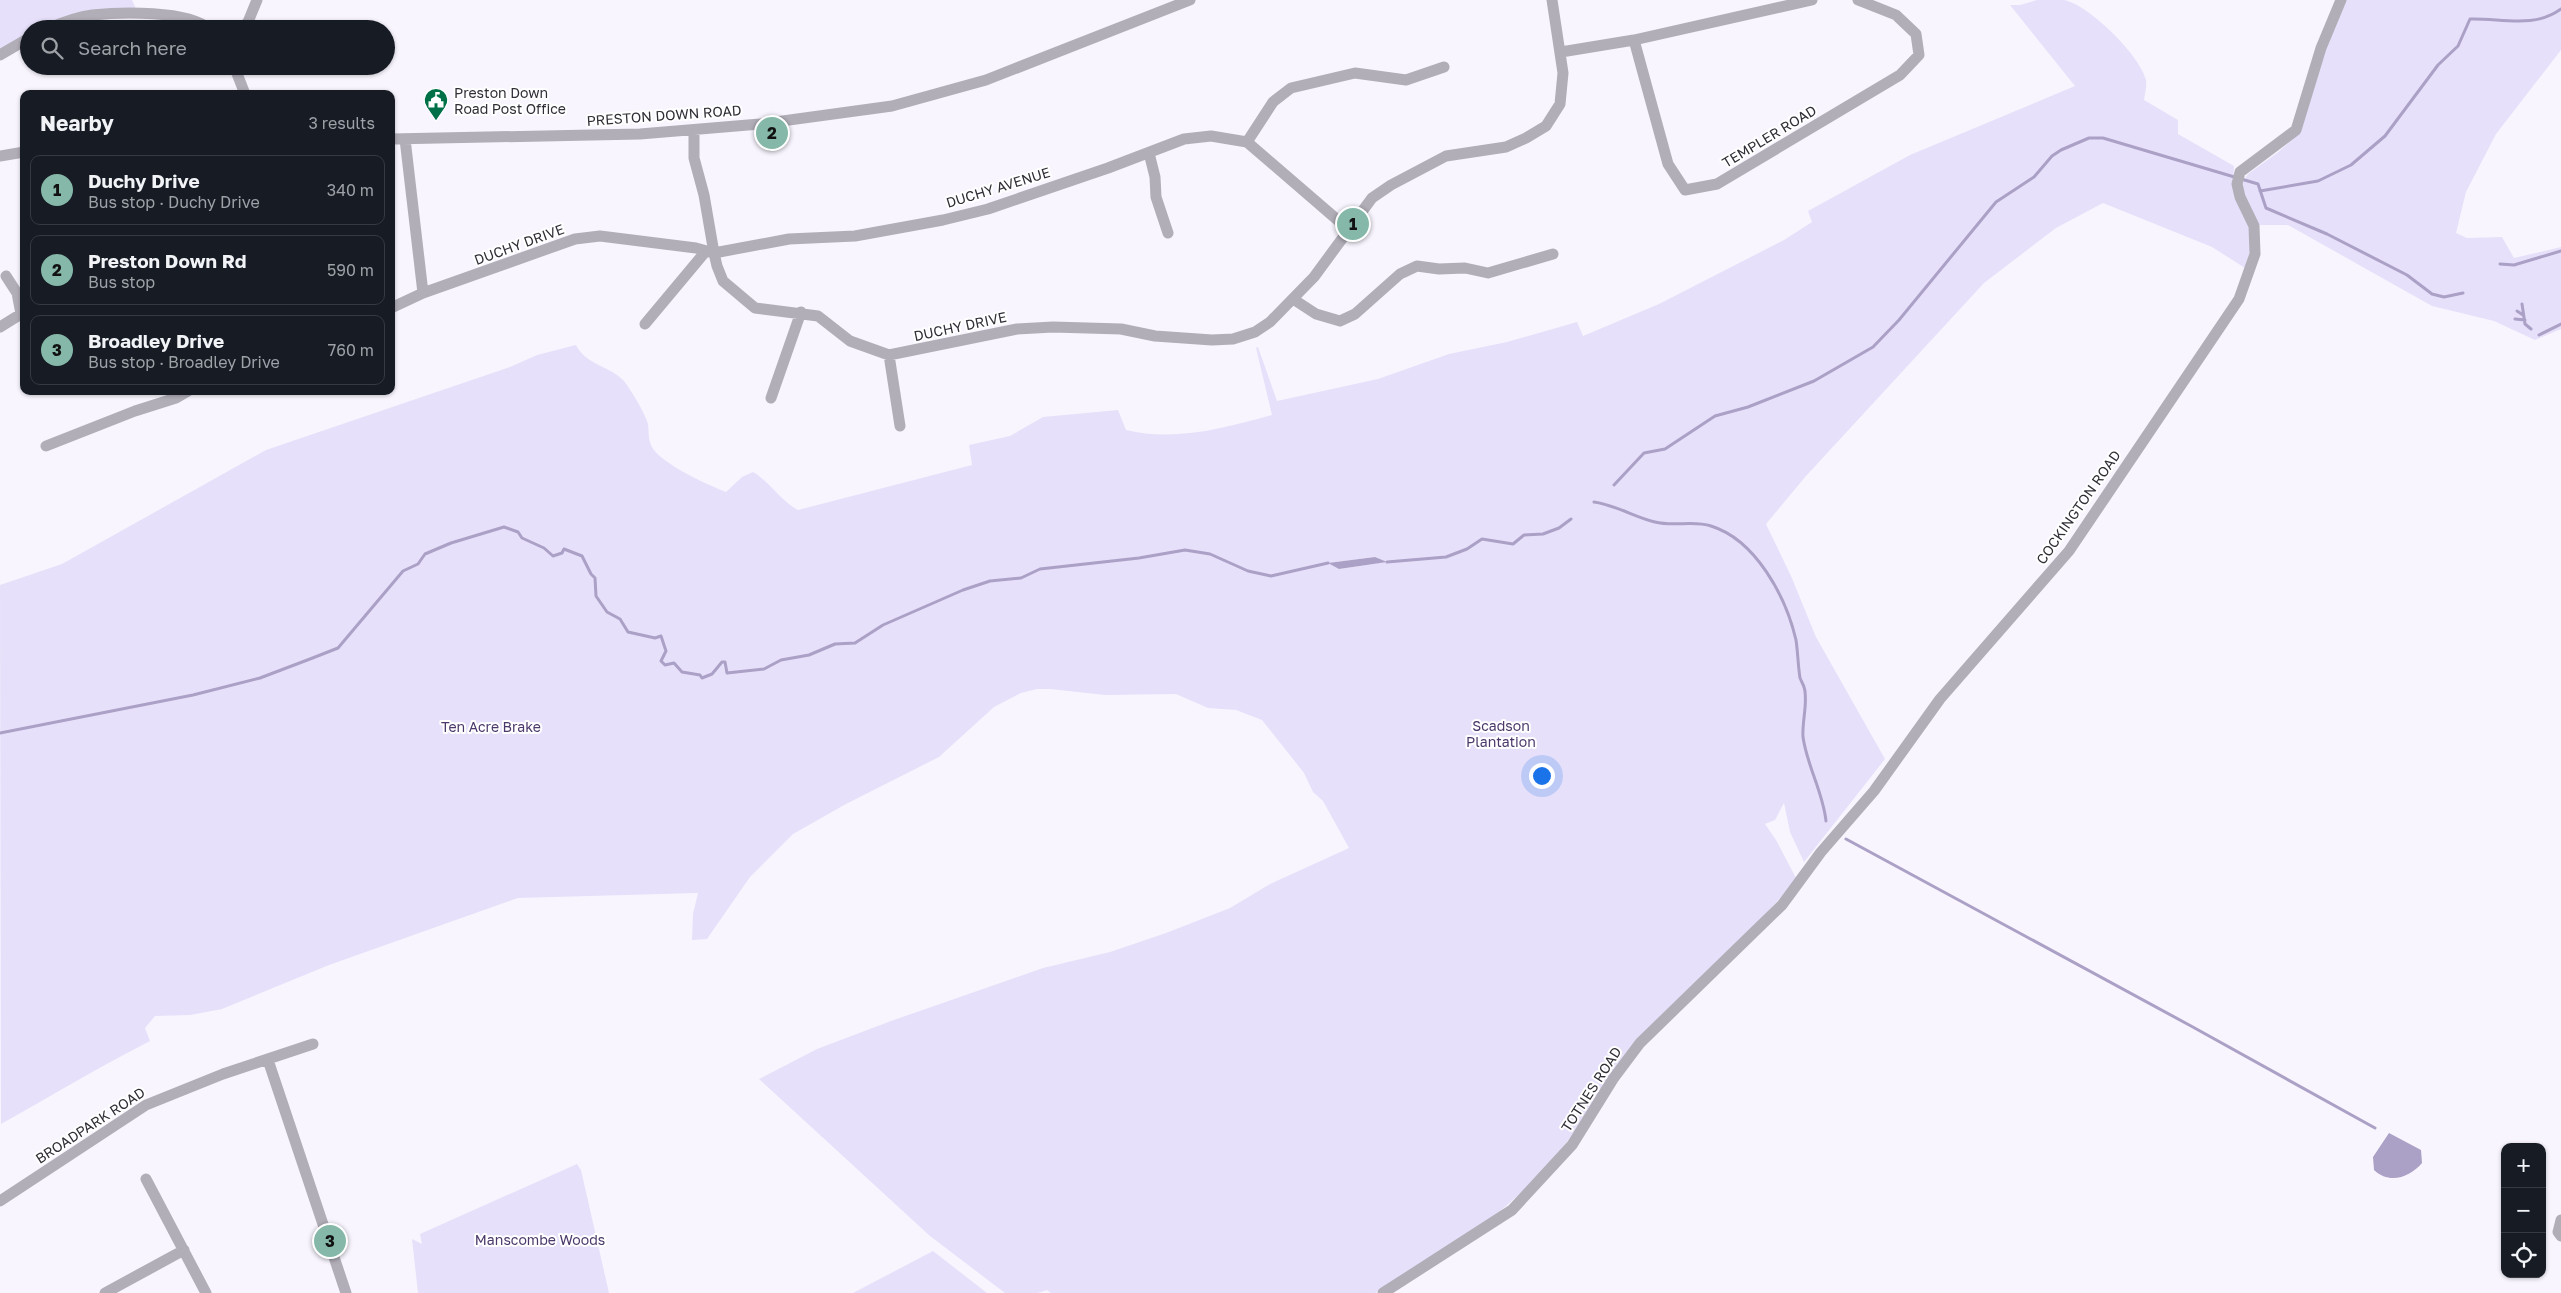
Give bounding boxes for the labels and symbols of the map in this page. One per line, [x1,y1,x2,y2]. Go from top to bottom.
place label: Preston Down Road Post Office [454,84,566,117]
public building icon: Preston Down Road Post Office [423,87,449,121]
street label: PRESTON DOWN ROAD [586,101,742,129]
street label: TEMPLER ROAD [1719,101,1819,171]
pin: 2 [756,114,788,152]
street label: DUCHY AVENUE [944,163,1052,211]
pin: 1 [1337,205,1369,243]
street label: DUCHY DRIVE [472,220,566,268]
street label: DUCHY DRIVE [912,308,1008,344]
street label: COCKINGTON ROAD [2032,447,2124,567]
park label: Scadson Plantation [1466,717,1536,750]
park label: Ten Acre Brake [441,718,541,735]
your location [1529,763,1555,789]
street label: TOTNES ROAD [1557,1043,1625,1135]
street label: BROADPARK ROAD [32,1083,148,1167]
pin: 3 [314,1222,346,1260]
park label: Manscombe Woods [475,1231,605,1248]

